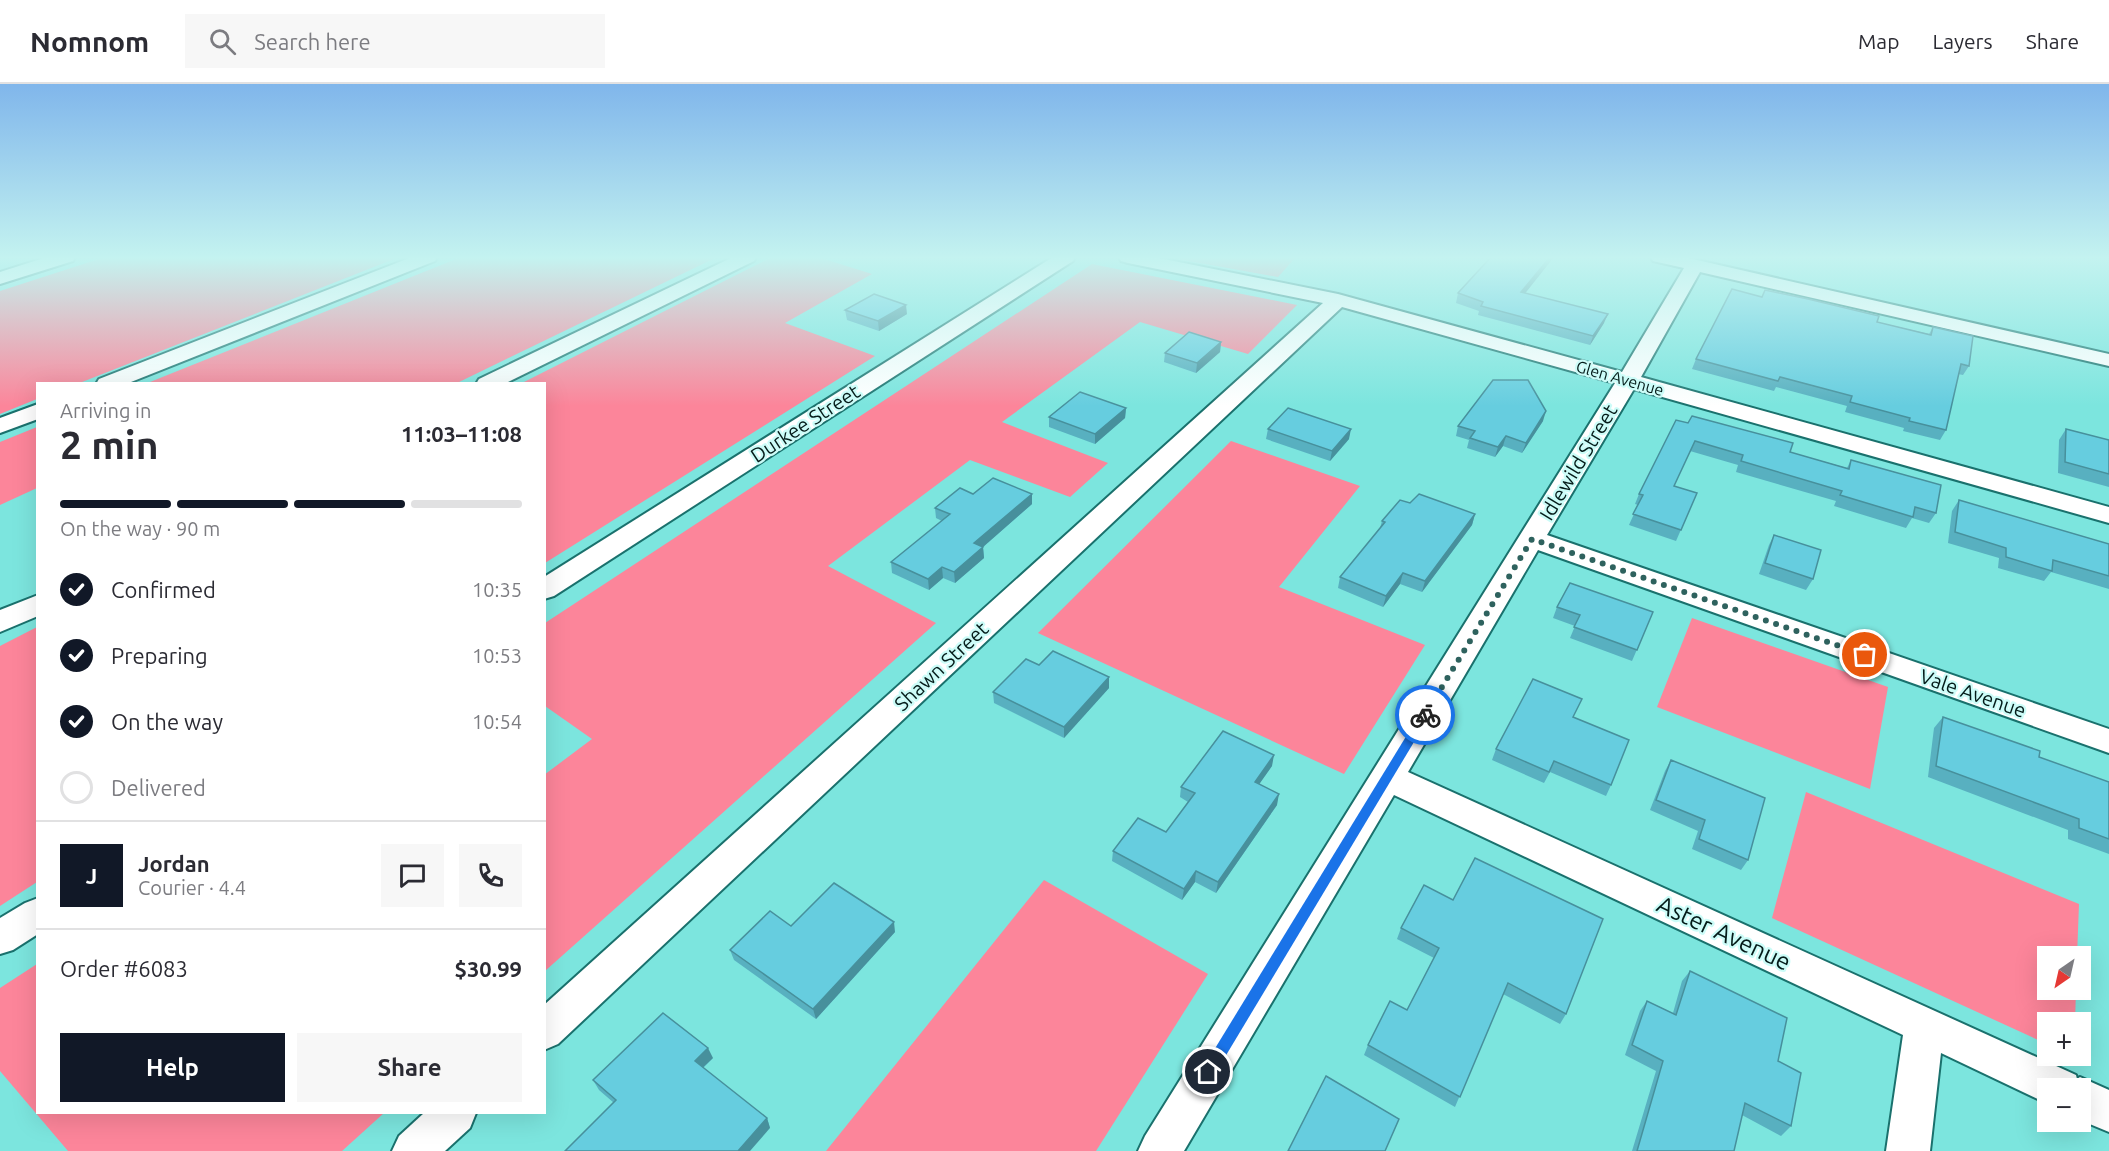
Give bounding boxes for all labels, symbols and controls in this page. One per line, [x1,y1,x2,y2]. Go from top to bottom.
search box [185,14,605,68]
icon: search [206,25,239,58]
text: Nomnom [30,26,149,57]
text: Search here [254,29,371,54]
text: Map [1858,29,1899,53]
text: Layers [1932,29,1993,53]
text: Share [2026,29,2079,53]
street label: Glen Avenue [1574,357,1666,399]
street label: Durkee Street [746,379,864,467]
text: Arriving in [60,399,151,422]
street label: Idlewild Street [1534,400,1622,524]
text: 11:03–11:08 [401,421,522,446]
text: 2 min [60,423,159,466]
text: On the way · 90 m [60,517,220,540]
icon: check [60,573,93,606]
text: Confirmed [111,577,216,602]
text: 10:35 [472,578,522,601]
street label: Shawn Street [889,617,993,715]
pin [1839,629,1890,680]
icon: bag [1848,638,1881,671]
icon: check [60,639,93,672]
text: Preparing [111,643,208,668]
text: 10:53 [472,644,522,667]
street label: Vale Avenue [1917,664,2029,722]
courier [1395,685,1455,745]
icon: bike [1409,699,1442,732]
icon: check [60,705,93,738]
text: On the way [111,709,223,734]
text: 10:54 [472,710,522,733]
text: Delivered [111,775,206,800]
button: chat [381,844,444,907]
button: phone [459,844,522,907]
text: Jordan [138,851,210,876]
text: J [86,863,97,888]
text: Courier · 4.4 [138,876,246,899]
street label: Aster Avenue [1653,890,1795,976]
north arrow [2037,946,2091,1000]
map controls [2037,946,2091,1132]
text: Order #6083 [60,956,188,981]
text: $30.99 [455,956,522,981]
button: + [2037,1012,2091,1066]
button: Help [60,1033,285,1102]
button: Share [297,1033,522,1102]
pin [1182,1046,1233,1097]
icon: home [1191,1055,1224,1088]
button: − [2037,1078,2091,1132]

